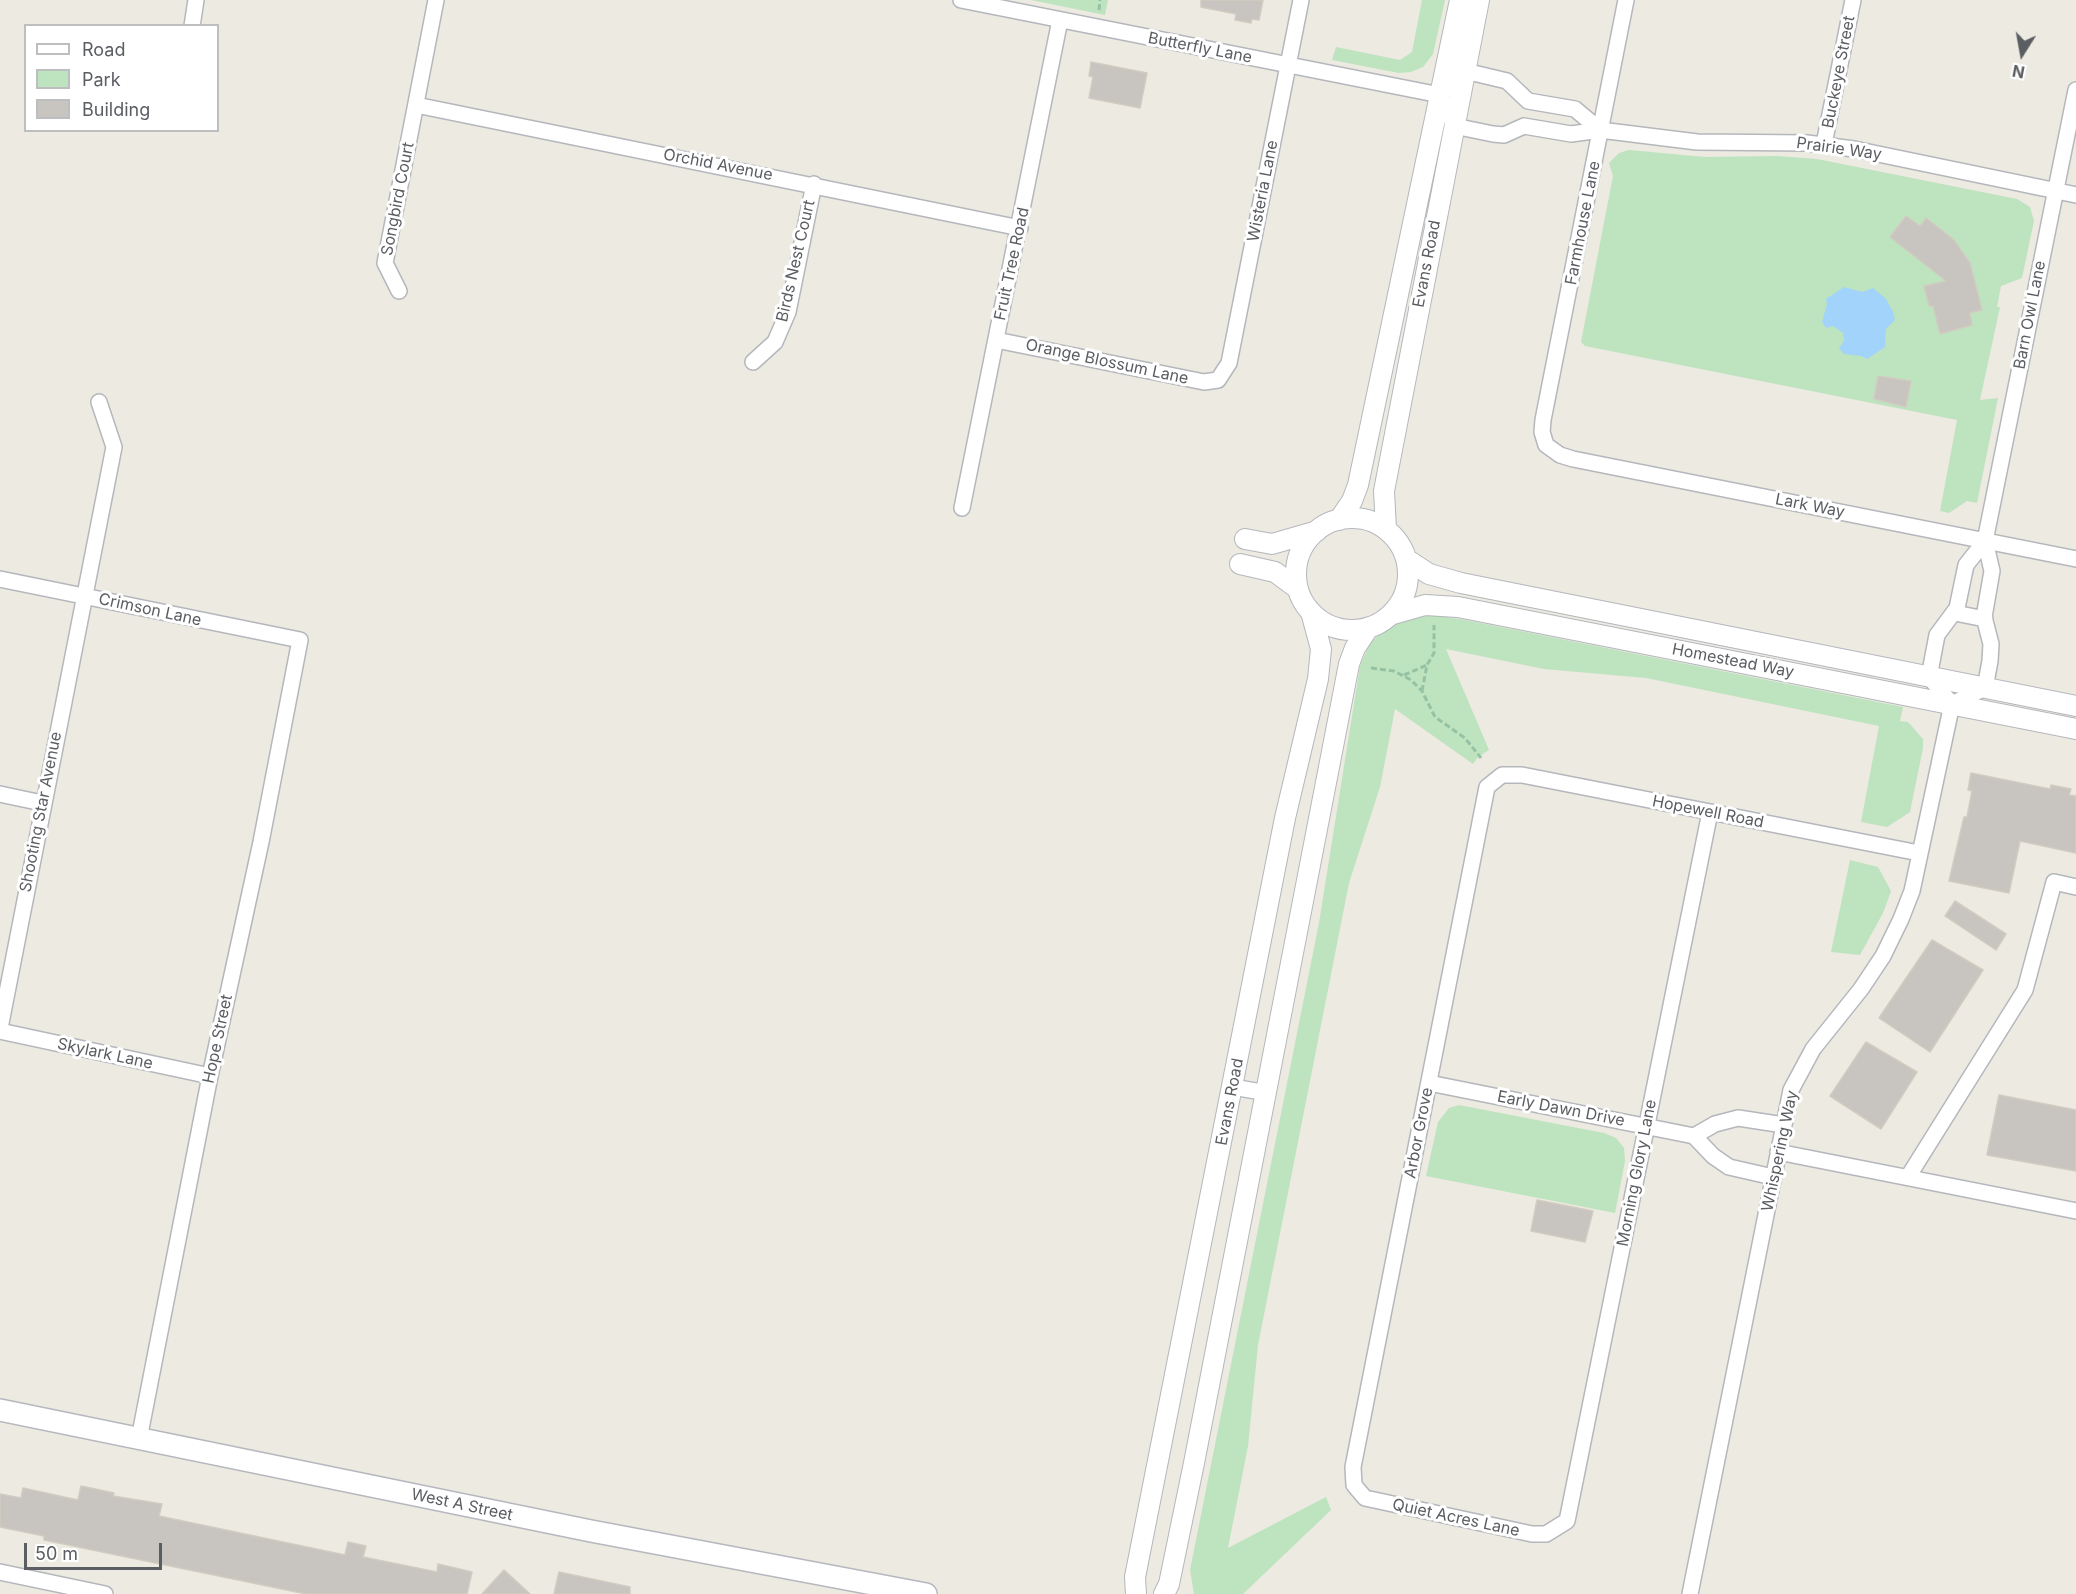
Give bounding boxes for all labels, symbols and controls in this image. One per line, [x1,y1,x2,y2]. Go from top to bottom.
street label: Buckeye Street [1819,14,1859,130]
legend [24,24,219,132]
north arrow [1992,24,2052,84]
street label: Butterfly Lane [1146,28,1254,68]
text: Road [82,39,125,60]
text: N [2011,61,2026,83]
text: Park [82,69,121,90]
text: Building [82,99,150,120]
street label: Prairie Way [1795,134,1883,164]
street label: Wisteria Lane [1244,139,1282,243]
street label: Songbird Court [378,141,418,257]
street label: Orchid Avenue [662,145,774,185]
street label: Farmhouse Lane [1562,159,1604,287]
street label: Birds Nest Court [773,198,819,324]
street label: Fruit Tree Road [991,206,1033,322]
street label: Evans Road [1409,219,1445,309]
street label: Barn Owl Lane [2010,259,2050,371]
street label: Orange Blossum Lane [1024,335,1190,389]
street label: Lark Way [1774,490,1846,522]
street label: Crimson Lane [97,590,203,630]
street label: Homestead Way [1670,640,1796,682]
street label: Shooting Star Avenue [16,730,66,894]
street label: Hopewell Road [1651,792,1765,832]
street label: Hope Street [199,993,237,1085]
street label: Skylark Lane [55,1034,155,1074]
street label: Evans Road [1212,1057,1248,1147]
street label: Arbor Grove [1401,1086,1437,1180]
street label: Early Dawn Drive [1496,1087,1626,1131]
street label: Whispering Way [1758,1089,1802,1213]
street label: Morning Glory Lane [1613,1098,1661,1248]
street label: West A Street [410,1485,514,1525]
street label: Quiet Acres Lane [1391,1495,1521,1541]
scale bar [27,1531,165,1569]
text: 50 m [35,1543,78,1564]

